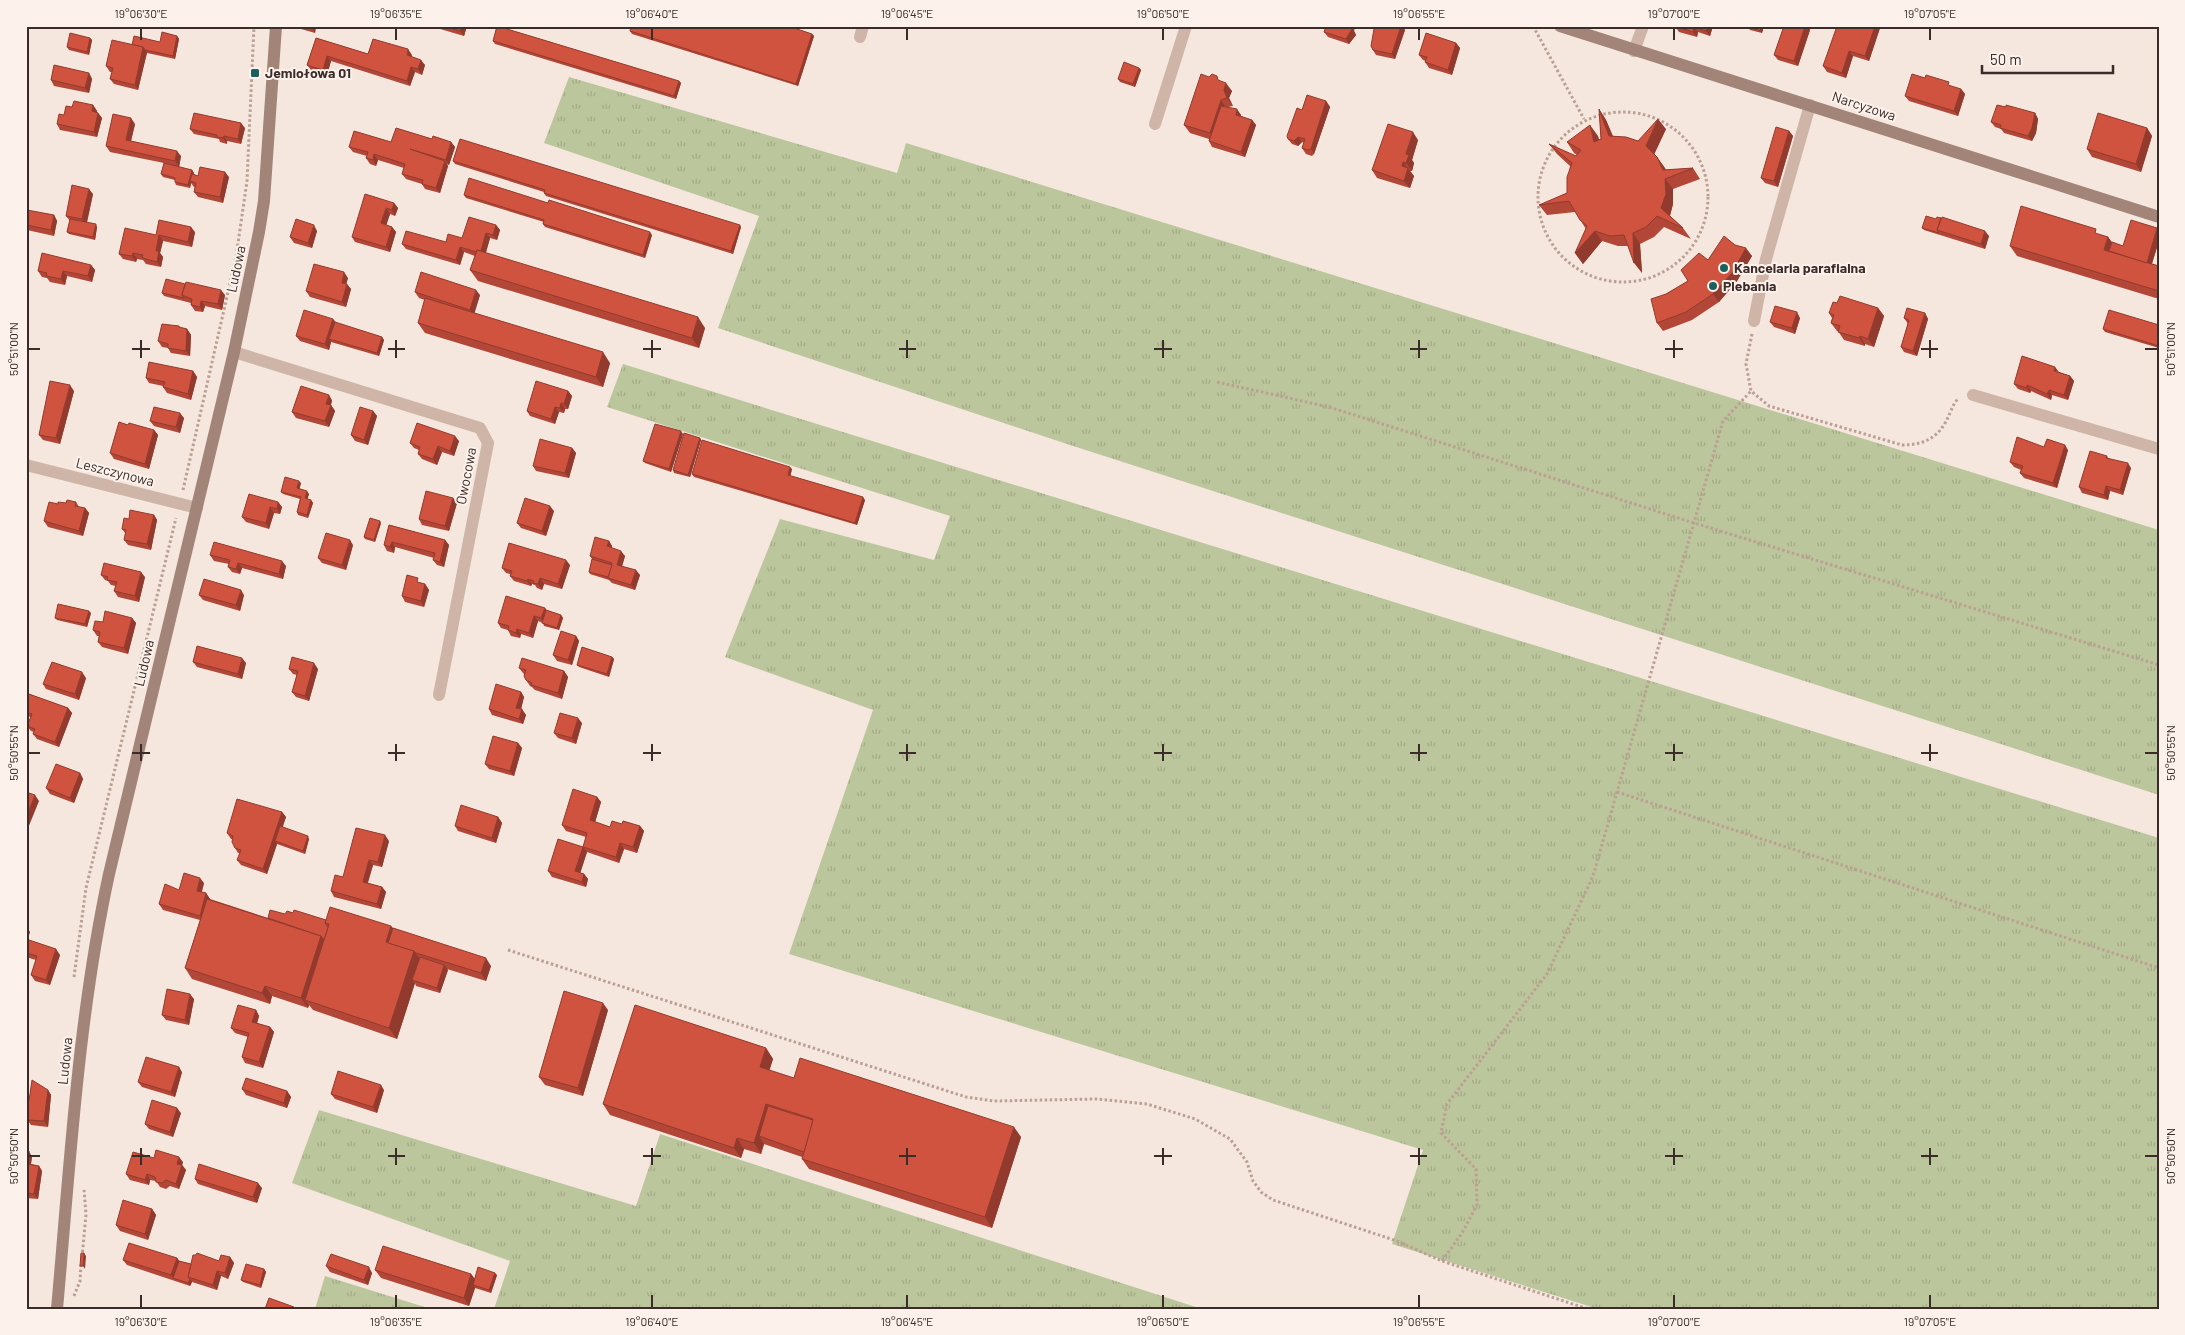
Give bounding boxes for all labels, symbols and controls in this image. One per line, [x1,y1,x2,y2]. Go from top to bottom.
text: 19°06'30"E [115,6,167,20]
text: 19°06'35"E [370,6,422,20]
text: 19°06'40"E [625,6,679,20]
text: 19°06'45"E [881,6,933,20]
text: 19°06'50"E [1137,6,1189,20]
text: 19°06'55"E [1393,6,1445,20]
text: 19°07'00"E [1647,6,1701,20]
text: 19°07'05"E [1904,6,1956,20]
scale bar [1982,42,2114,74]
text: 50 m [1990,50,2022,68]
place label: Jemiołowa 01 [265,64,351,81]
marker: Jemiołowa 01 [249,67,261,79]
street label: Narcyzowa [1830,87,1898,124]
street label: Ludowa [222,244,249,294]
place label: Kancelaria parafialna [1734,259,1866,276]
marker: Kancelaria parafialna [1718,262,1730,274]
place label: Plebania [1723,277,1776,294]
marker: Plebania [1707,280,1719,292]
text: 50°51'00"N [6,322,20,376]
text: 50°51'00"N [2163,322,2177,376]
street label: Owocowa [452,446,479,506]
street label: Leszczynowa [74,454,156,489]
street label: Ludowa [130,638,157,688]
text: 50°50'55"N [6,725,20,781]
text: 50°50'55"N [2163,725,2177,781]
street label: Ludowa [54,1036,75,1085]
text: 50°50'50"N [6,1128,20,1184]
text: 50°50'50"N [2163,1128,2177,1184]
text: 19°06'30"E [115,1314,167,1328]
text: 19°06'35"E [370,1314,422,1328]
text: 19°06'40"E [625,1314,679,1328]
text: 19°06'45"E [881,1314,933,1328]
text: 19°06'50"E [1137,1314,1189,1328]
text: 19°06'55"E [1393,1314,1445,1328]
text: 19°07'00"E [1647,1314,1701,1328]
text: 19°07'05"E [1904,1314,1956,1328]

